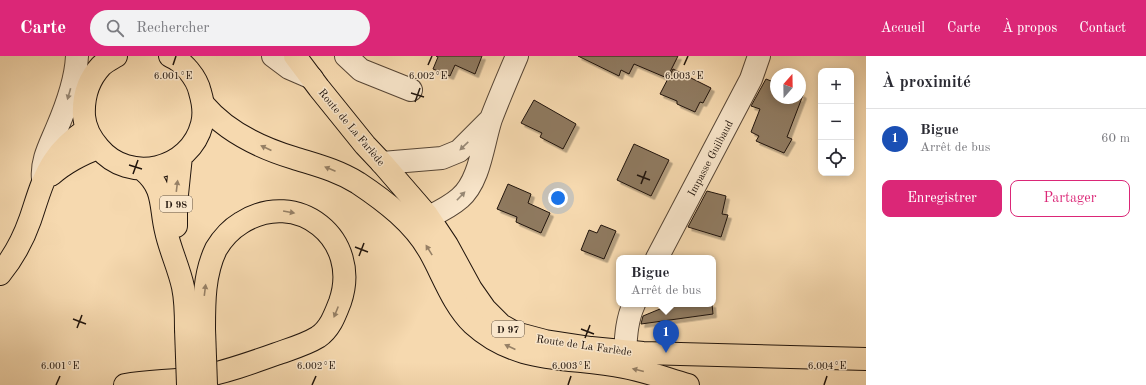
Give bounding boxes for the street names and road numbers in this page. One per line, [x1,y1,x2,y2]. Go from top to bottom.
street label: Route de La Farlède [316,87,386,168]
street label: Impasse Guilbaud [687,119,736,199]
road number: D 98 [160,196,192,212]
road number: D 97 [492,321,524,337]
street label: Route de La Farlède [535,334,632,359]

